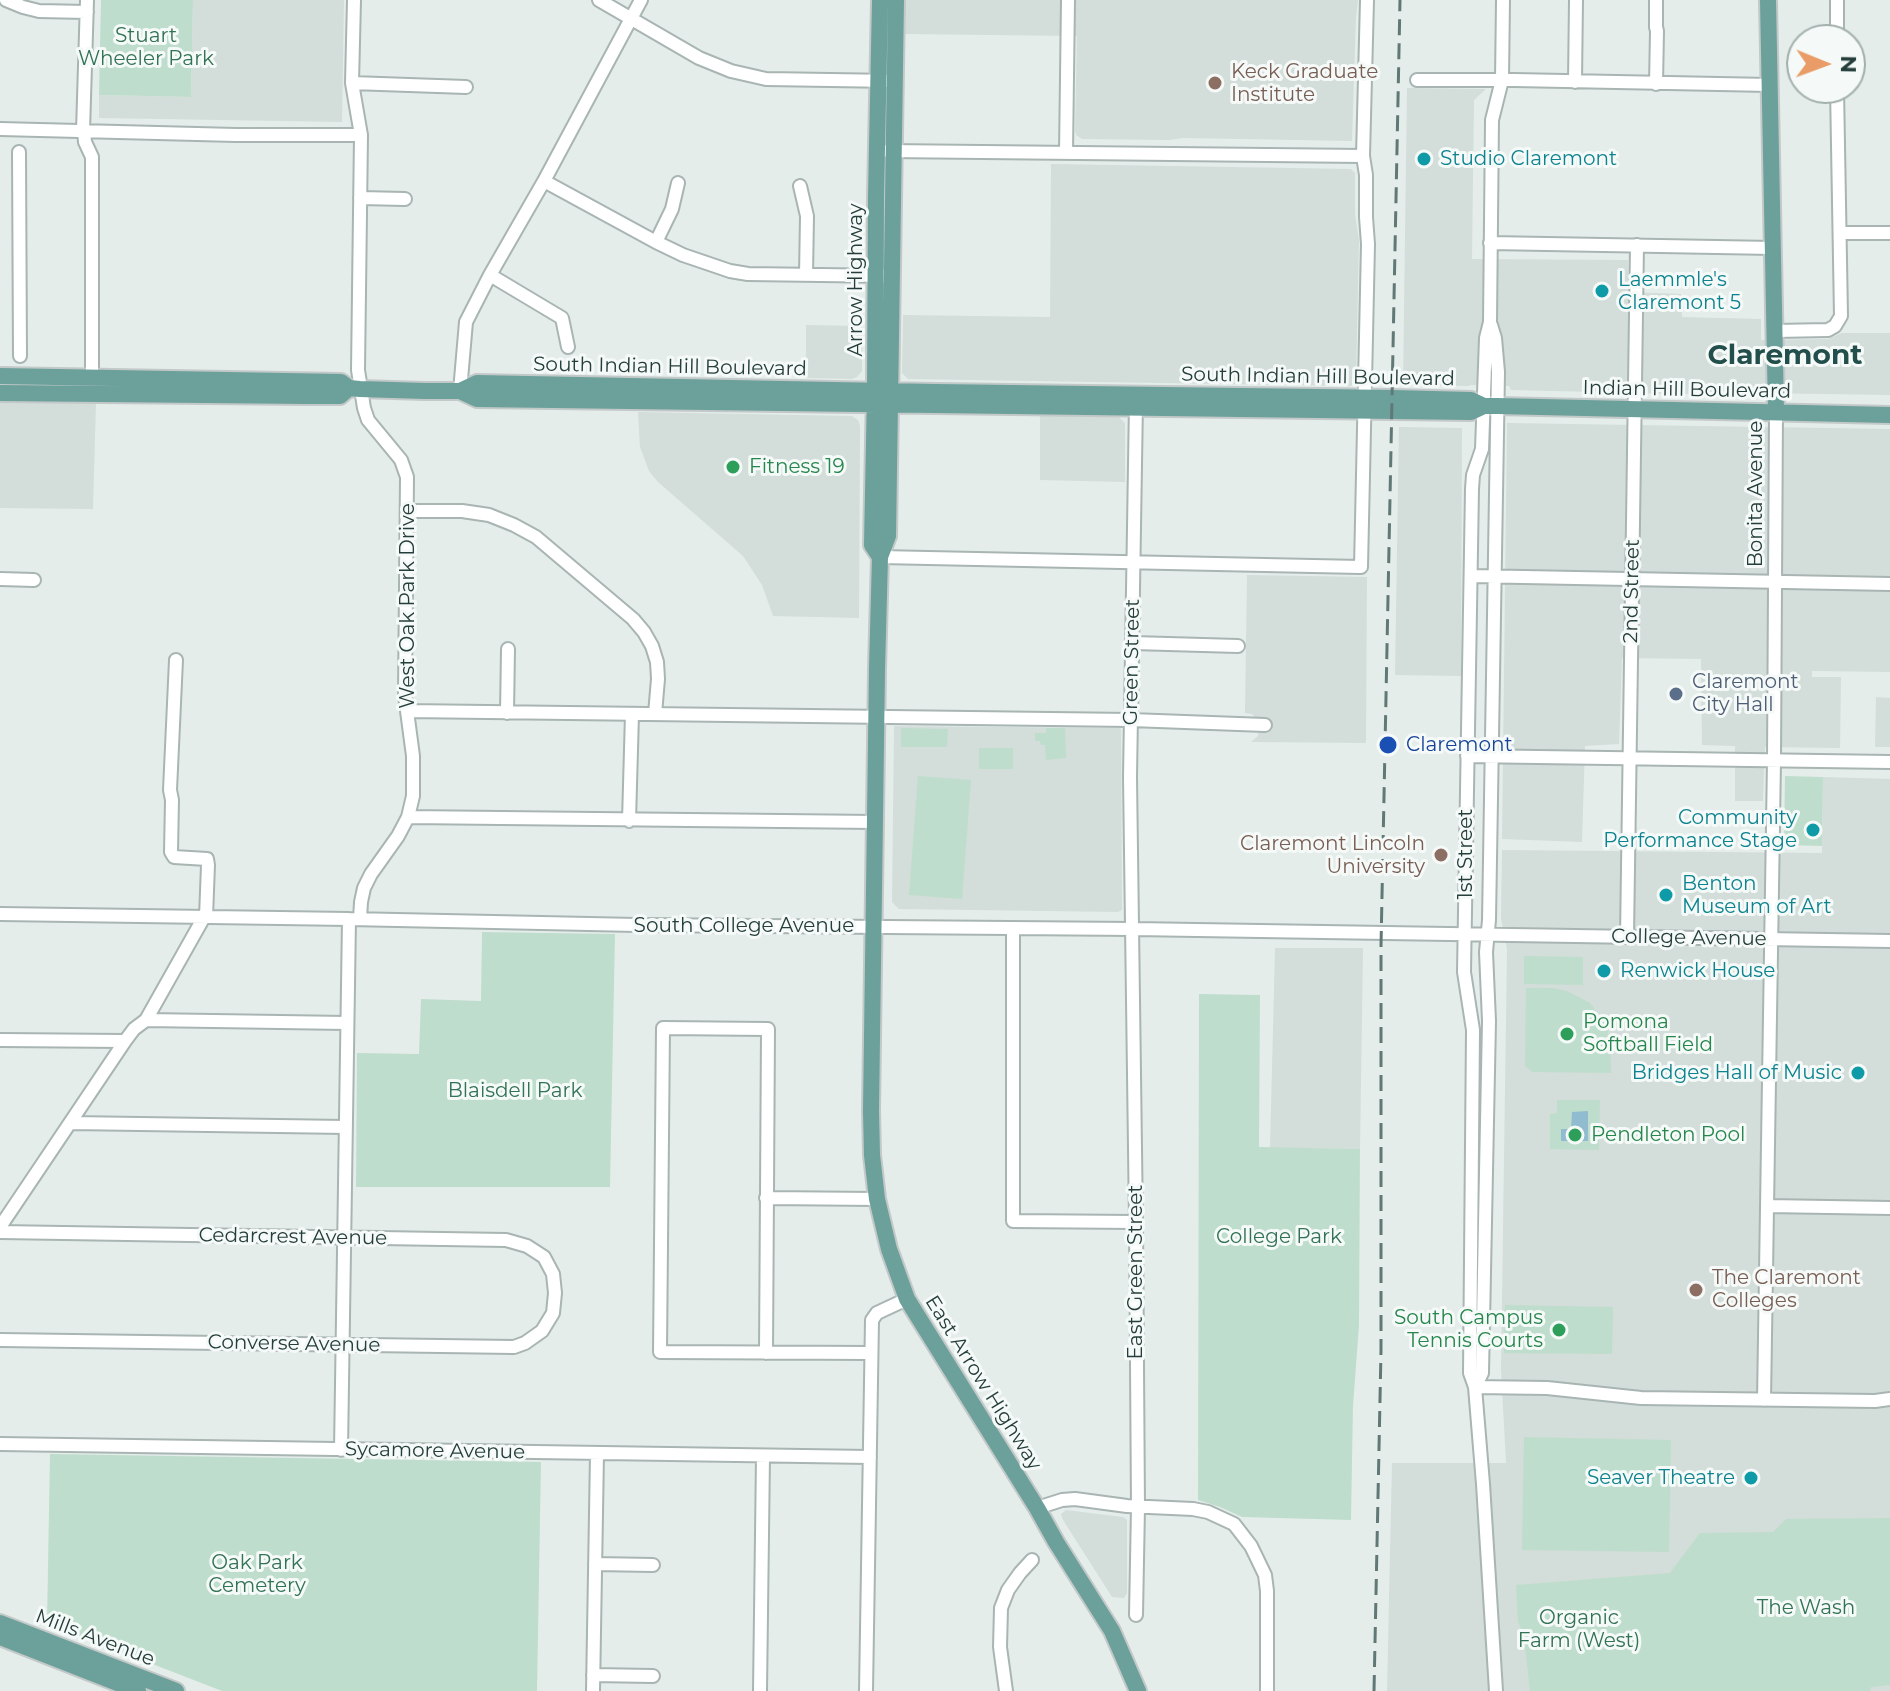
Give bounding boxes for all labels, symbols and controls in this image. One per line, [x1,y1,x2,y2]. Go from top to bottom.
park label: Stuart Wheeler Park [78,24,214,71]
north arrow [1786,24,1866,104]
text: N [1835,55,1862,74]
place label: Keck Graduate Institute [1231,60,1378,107]
marker: Keck Graduate Institute [1206,74,1224,92]
place label: Studio Claremont [1440,147,1617,171]
marker: Studio Claremont [1415,150,1433,168]
street label: Arrow Highway [844,203,868,357]
place label: Laemmle's Claremont 5 [1618,268,1741,315]
marker: Laemmle's Claremont 5 [1593,282,1611,300]
district label: Claremont [1708,339,1862,373]
street label: South Indian Hill Boulevard [533,353,807,381]
street label: South Indian Hill Boulevard [1181,363,1455,391]
street label: Indian Hill Boulevard [1583,376,1791,404]
street label: Bonita Avenue [1744,421,1768,567]
place label: Fitness 19 [749,455,845,479]
marker: Fitness 19 [724,458,742,476]
street label: West Oak Park Drive [396,503,420,709]
street label: 2nd Street [1619,539,1645,643]
street label: Green Street [1119,598,1145,726]
place label: Claremont City Hall [1692,670,1799,717]
marker: Claremont City Hall [1667,685,1685,703]
place label: Claremont [1406,733,1513,757]
marker: Claremont [1377,734,1399,756]
place label: Community Performance Stage [1603,806,1797,853]
street label: 1st Street [1454,809,1478,899]
marker: Community Performance Stage [1804,821,1822,839]
place label: Claremont Lincoln University [1240,832,1425,879]
marker: Claremont Lincoln University [1432,846,1450,864]
place label: Benton Museum of Art [1682,872,1832,919]
marker: Benton Museum of Art [1657,886,1675,904]
street label: South College Avenue [634,914,854,938]
street label: College Avenue [1611,925,1767,951]
place label: Renwick House [1620,959,1775,983]
marker: Renwick House [1595,962,1613,980]
place label: Pomona Softball Field [1583,1010,1713,1057]
marker: Pomona Softball Field [1558,1025,1576,1043]
place label: Bridges Hall of Music [1632,1061,1842,1085]
marker: Bridges Hall of Music [1849,1064,1867,1082]
park label: Blaisdell Park [448,1079,582,1103]
place label: Pendleton Pool [1591,1123,1745,1147]
marker: Pendleton Pool [1566,1126,1584,1144]
street label: East Green Street [1124,1185,1148,1359]
street label: Cedarcrest Avenue [198,1223,388,1251]
park label: College Park [1216,1225,1342,1249]
place label: The Claremont Colleges [1712,1266,1861,1313]
marker: The Claremont Colleges [1687,1281,1705,1299]
street label: East Arrow Highway [919,1291,1047,1475]
place label: South Campus Tennis Courts [1394,1306,1543,1353]
marker: South Campus Tennis Courts [1550,1321,1568,1339]
street label: Converse Avenue [207,1330,381,1358]
street label: Sycamore Avenue [345,1437,525,1465]
place label: Seaver Theatre [1587,1466,1735,1490]
marker: Seaver Theatre [1742,1469,1760,1487]
park label: Oak Park Cemetery [208,1551,306,1598]
park label: The Wash [1757,1596,1855,1620]
street label: Mills Avenue [32,1604,158,1672]
park label: Organic Farm (West) [1518,1606,1640,1653]

